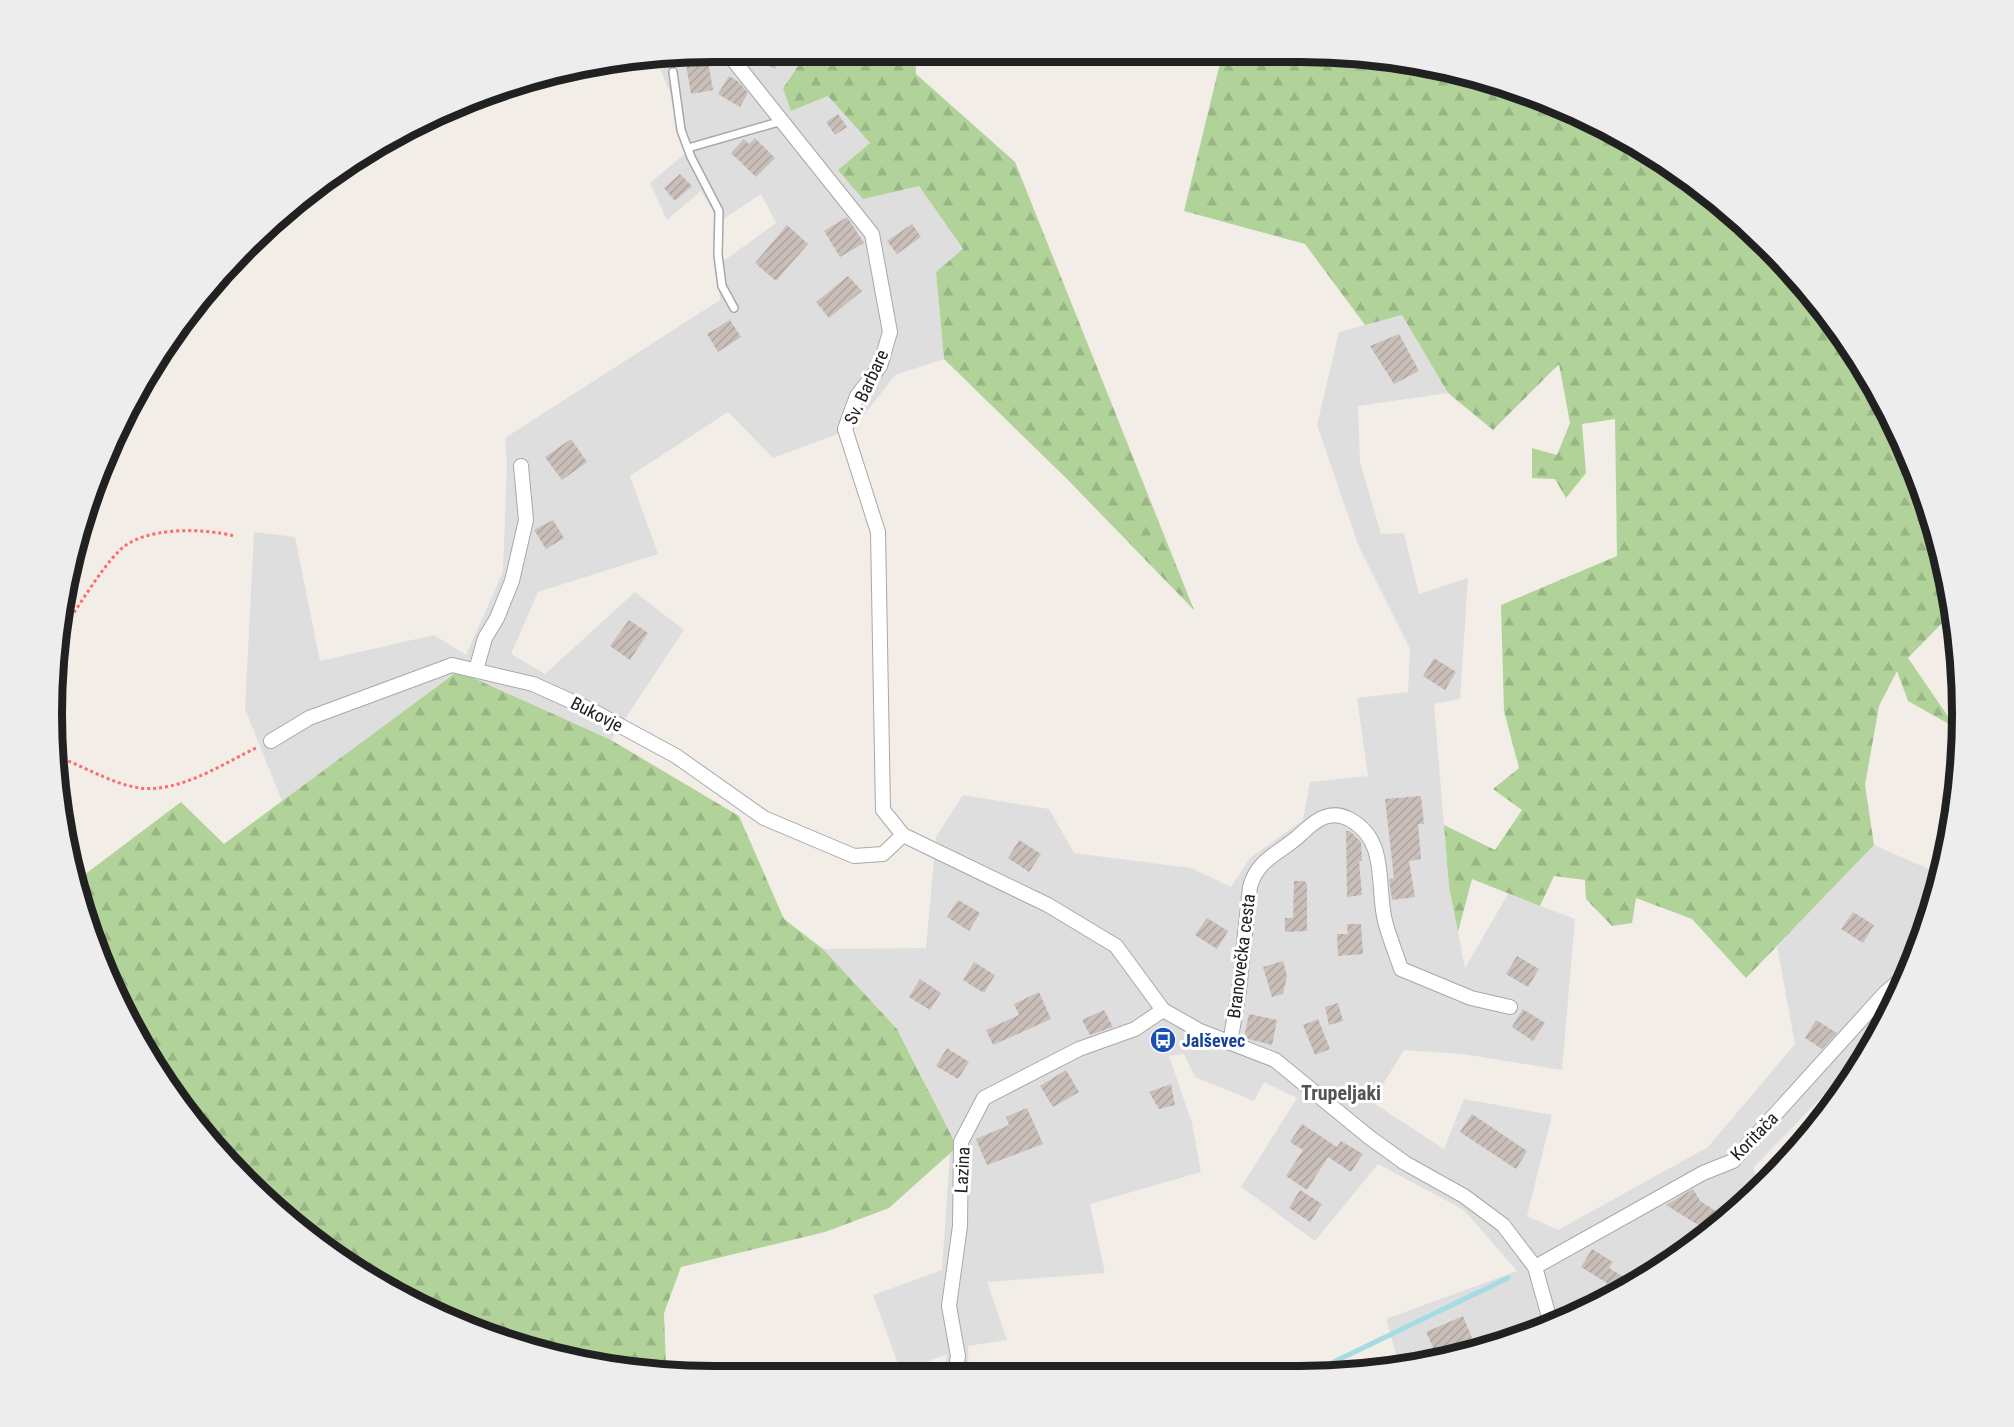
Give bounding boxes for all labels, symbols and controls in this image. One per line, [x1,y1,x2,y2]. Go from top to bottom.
street label: Sv. Barbare [840,346,892,428]
street label: Bukovje [567,692,627,736]
street label: Branovečka cesta [1223,893,1259,1019]
bus stop icon: Jalševec [1148,1025,1178,1055]
place label: Jalševec [1182,1030,1245,1051]
district label: Trupeljaki [1301,1081,1381,1105]
street label: Koritača [1726,1107,1782,1165]
street label: Lazina [950,1146,974,1194]

